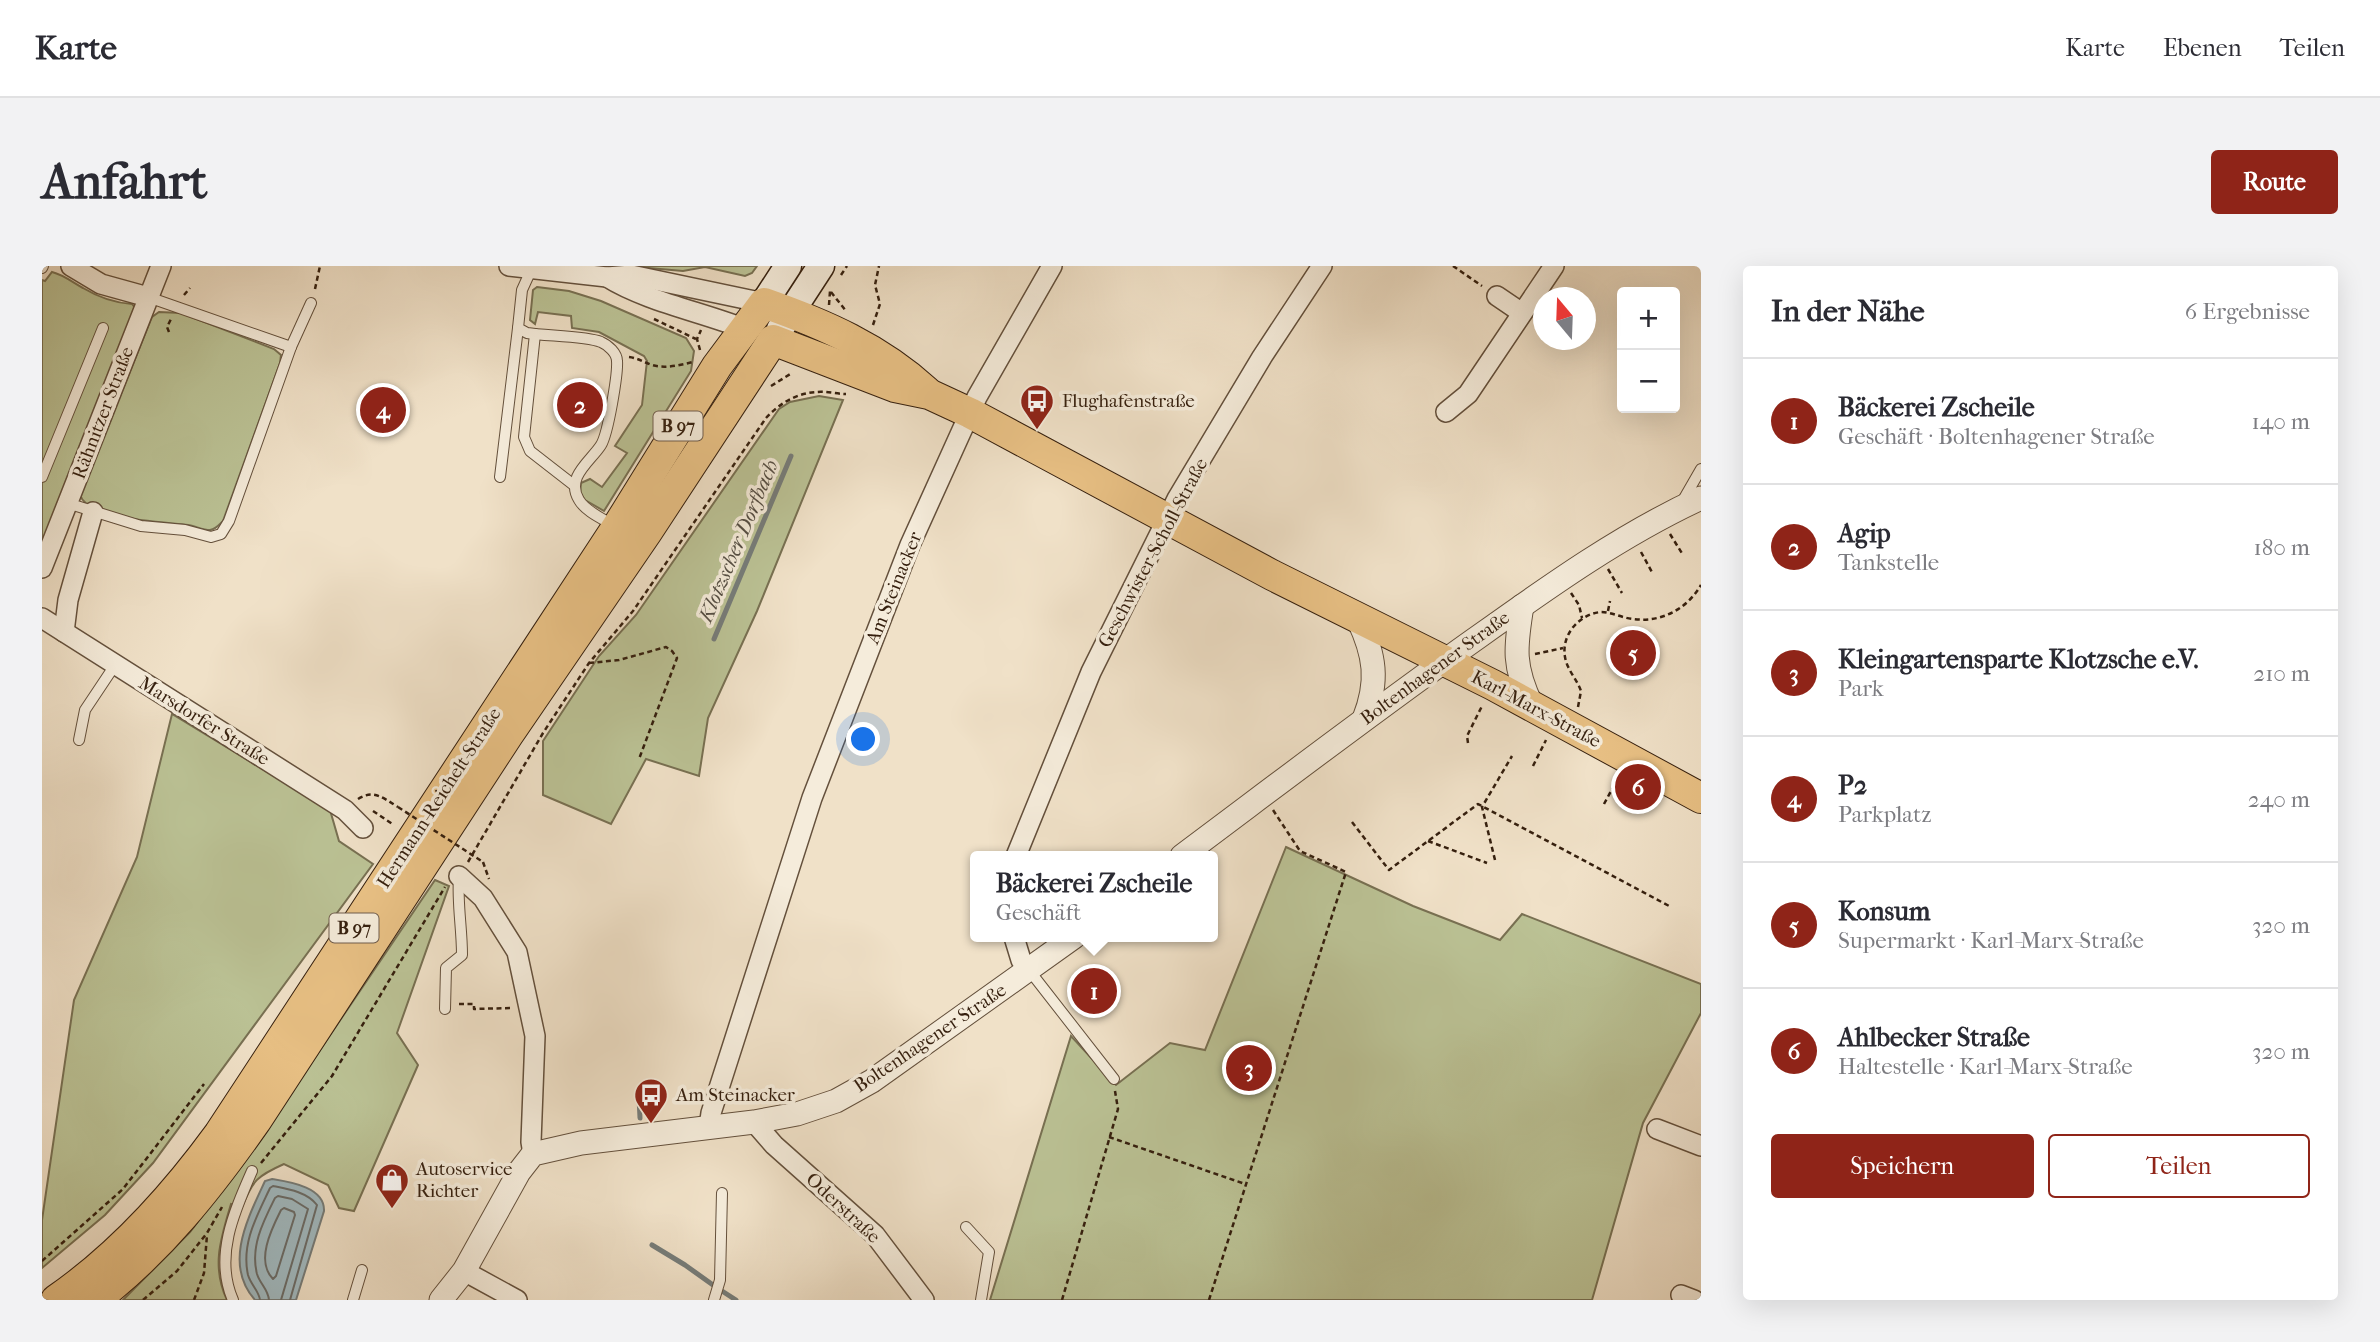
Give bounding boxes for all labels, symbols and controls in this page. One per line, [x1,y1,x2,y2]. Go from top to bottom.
text: Karte [35,29,117,68]
text: Karte [2065,34,2125,62]
text: Ebenen [2163,34,2242,62]
text: Teilen [2280,34,2345,62]
button: Route [2211,150,2338,214]
text: Anfahrt [42,153,207,211]
north arrow [1533,287,1596,350]
map controls [1617,287,1680,413]
button: + [1617,287,1680,350]
text: In der Nähe [1771,294,1925,329]
text: 6 Ergebnisse [2185,298,2310,325]
street label: Rähnitzer Straße [68,344,138,482]
button: − [1617,350,1680,413]
pin: 2 [557,379,603,431]
bus stop icon: Flughafenstraße [1018,382,1056,431]
pin: 4 [360,384,406,436]
place label: Flughafenstraße [1062,390,1195,412]
text: Bäckerei Zscheile [1838,392,2035,423]
text: 1 [1790,408,1798,435]
text: 140 m [2251,408,2310,435]
road number: B 97 [654,412,702,440]
text: Geschäft · Boltenhagener Straße [1838,423,2155,450]
street label: Geschwister-Scholl-Straße [1094,455,1212,651]
water label: Klotzscher Dorfbach [692,456,783,628]
text: Agip [1838,518,1891,549]
street label: Am Steinacker [861,528,927,648]
text: 2 [1788,534,1800,561]
text: 180 m [2253,534,2310,561]
text: Tankstelle [1838,549,1939,576]
street label: Boltenhagener Straße [1356,607,1514,729]
pin: 5 [1610,627,1656,679]
text: Kleingartensparte Klotzsche e.V. [1838,644,2199,675]
text: 3 [1789,660,1799,687]
text: 210 m [2253,660,2310,687]
street label: Karl-Marx-Straße [1468,666,1604,752]
street label: Marsdorfer Straße [135,672,273,770]
text: Park [1838,675,1884,702]
street label: Hermann-Reichelt-Straße [372,704,506,892]
your location [846,722,880,756]
pin: 6 [1615,761,1661,813]
text: P2 [1838,770,1867,801]
text: 4 [1787,786,1801,813]
text: 240 m [2248,786,2310,813]
text: Parkplatz [1838,801,1931,828]
popup [970,851,1218,942]
text: Bäckerei Zscheile [996,868,1192,899]
text: Konsum [1838,896,1931,927]
text: Geschäft [996,899,1081,926]
text: 5 [1789,912,1799,939]
text: 320 m [2252,912,2310,939]
road number: B 97 [330,914,378,942]
text: Supermarkt · Karl-Marx-Straße [1838,927,2144,954]
pin: 1 [1071,965,1117,1017]
street label: Boltenhagener Straße [850,979,1010,1097]
text: Ahlbecker Straße [1838,1022,2030,1053]
text: 6 [1788,1038,1800,1065]
text: 320 m [2252,1038,2310,1065]
pin: 3 [1226,1042,1272,1094]
text: Haltestelle · Karl-Marx-Straße [1838,1053,2133,1080]
bus stop icon: Am Steinacker [632,1076,670,1125]
place label: Am Steinacker [675,1084,796,1106]
button: Speichern [1771,1134,2034,1198]
button: Teilen [2048,1134,2310,1198]
place label: Autoservice Richter [415,1158,513,1202]
shop icon: Autoservice Richter [373,1161,411,1210]
street label: Oderstraße [801,1168,885,1248]

